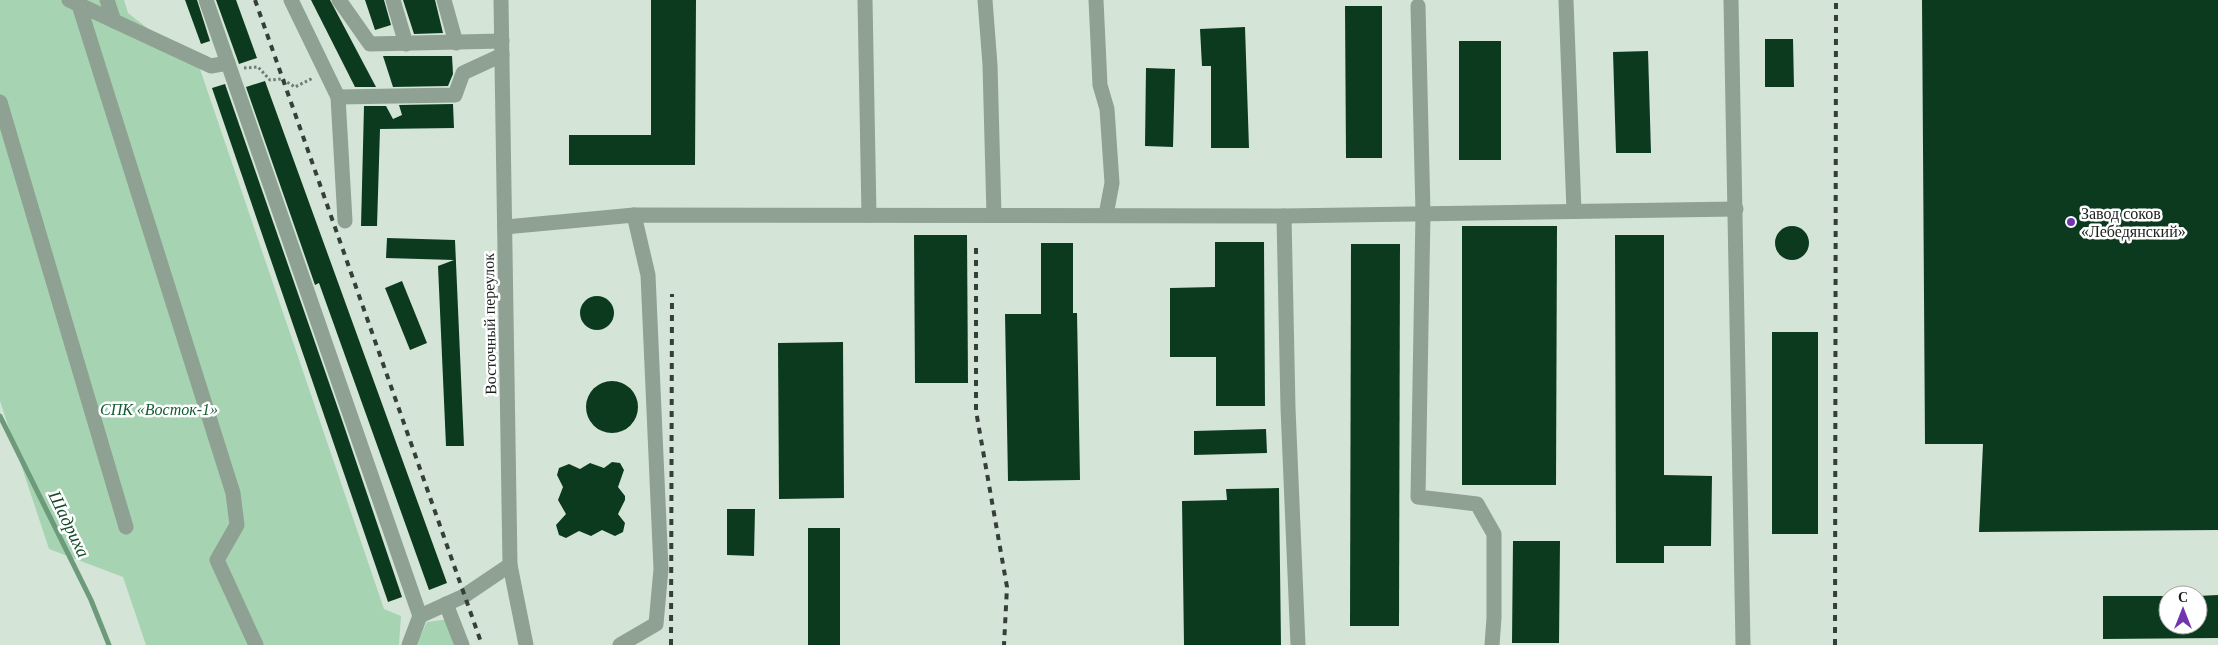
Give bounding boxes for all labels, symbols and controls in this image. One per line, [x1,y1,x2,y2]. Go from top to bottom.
place label: Завод соков «Лебедянский» [2081,205,2186,241]
marker: Завод соков «Лебедянский» [2065,216,2077,228]
street label: Восточный переулок [480,253,500,395]
park label: СПК «Восток-1» [100,401,218,418]
water label: Шадриха [44,487,94,561]
north arrow [2158,585,2208,635]
text: С [2178,590,2188,605]

